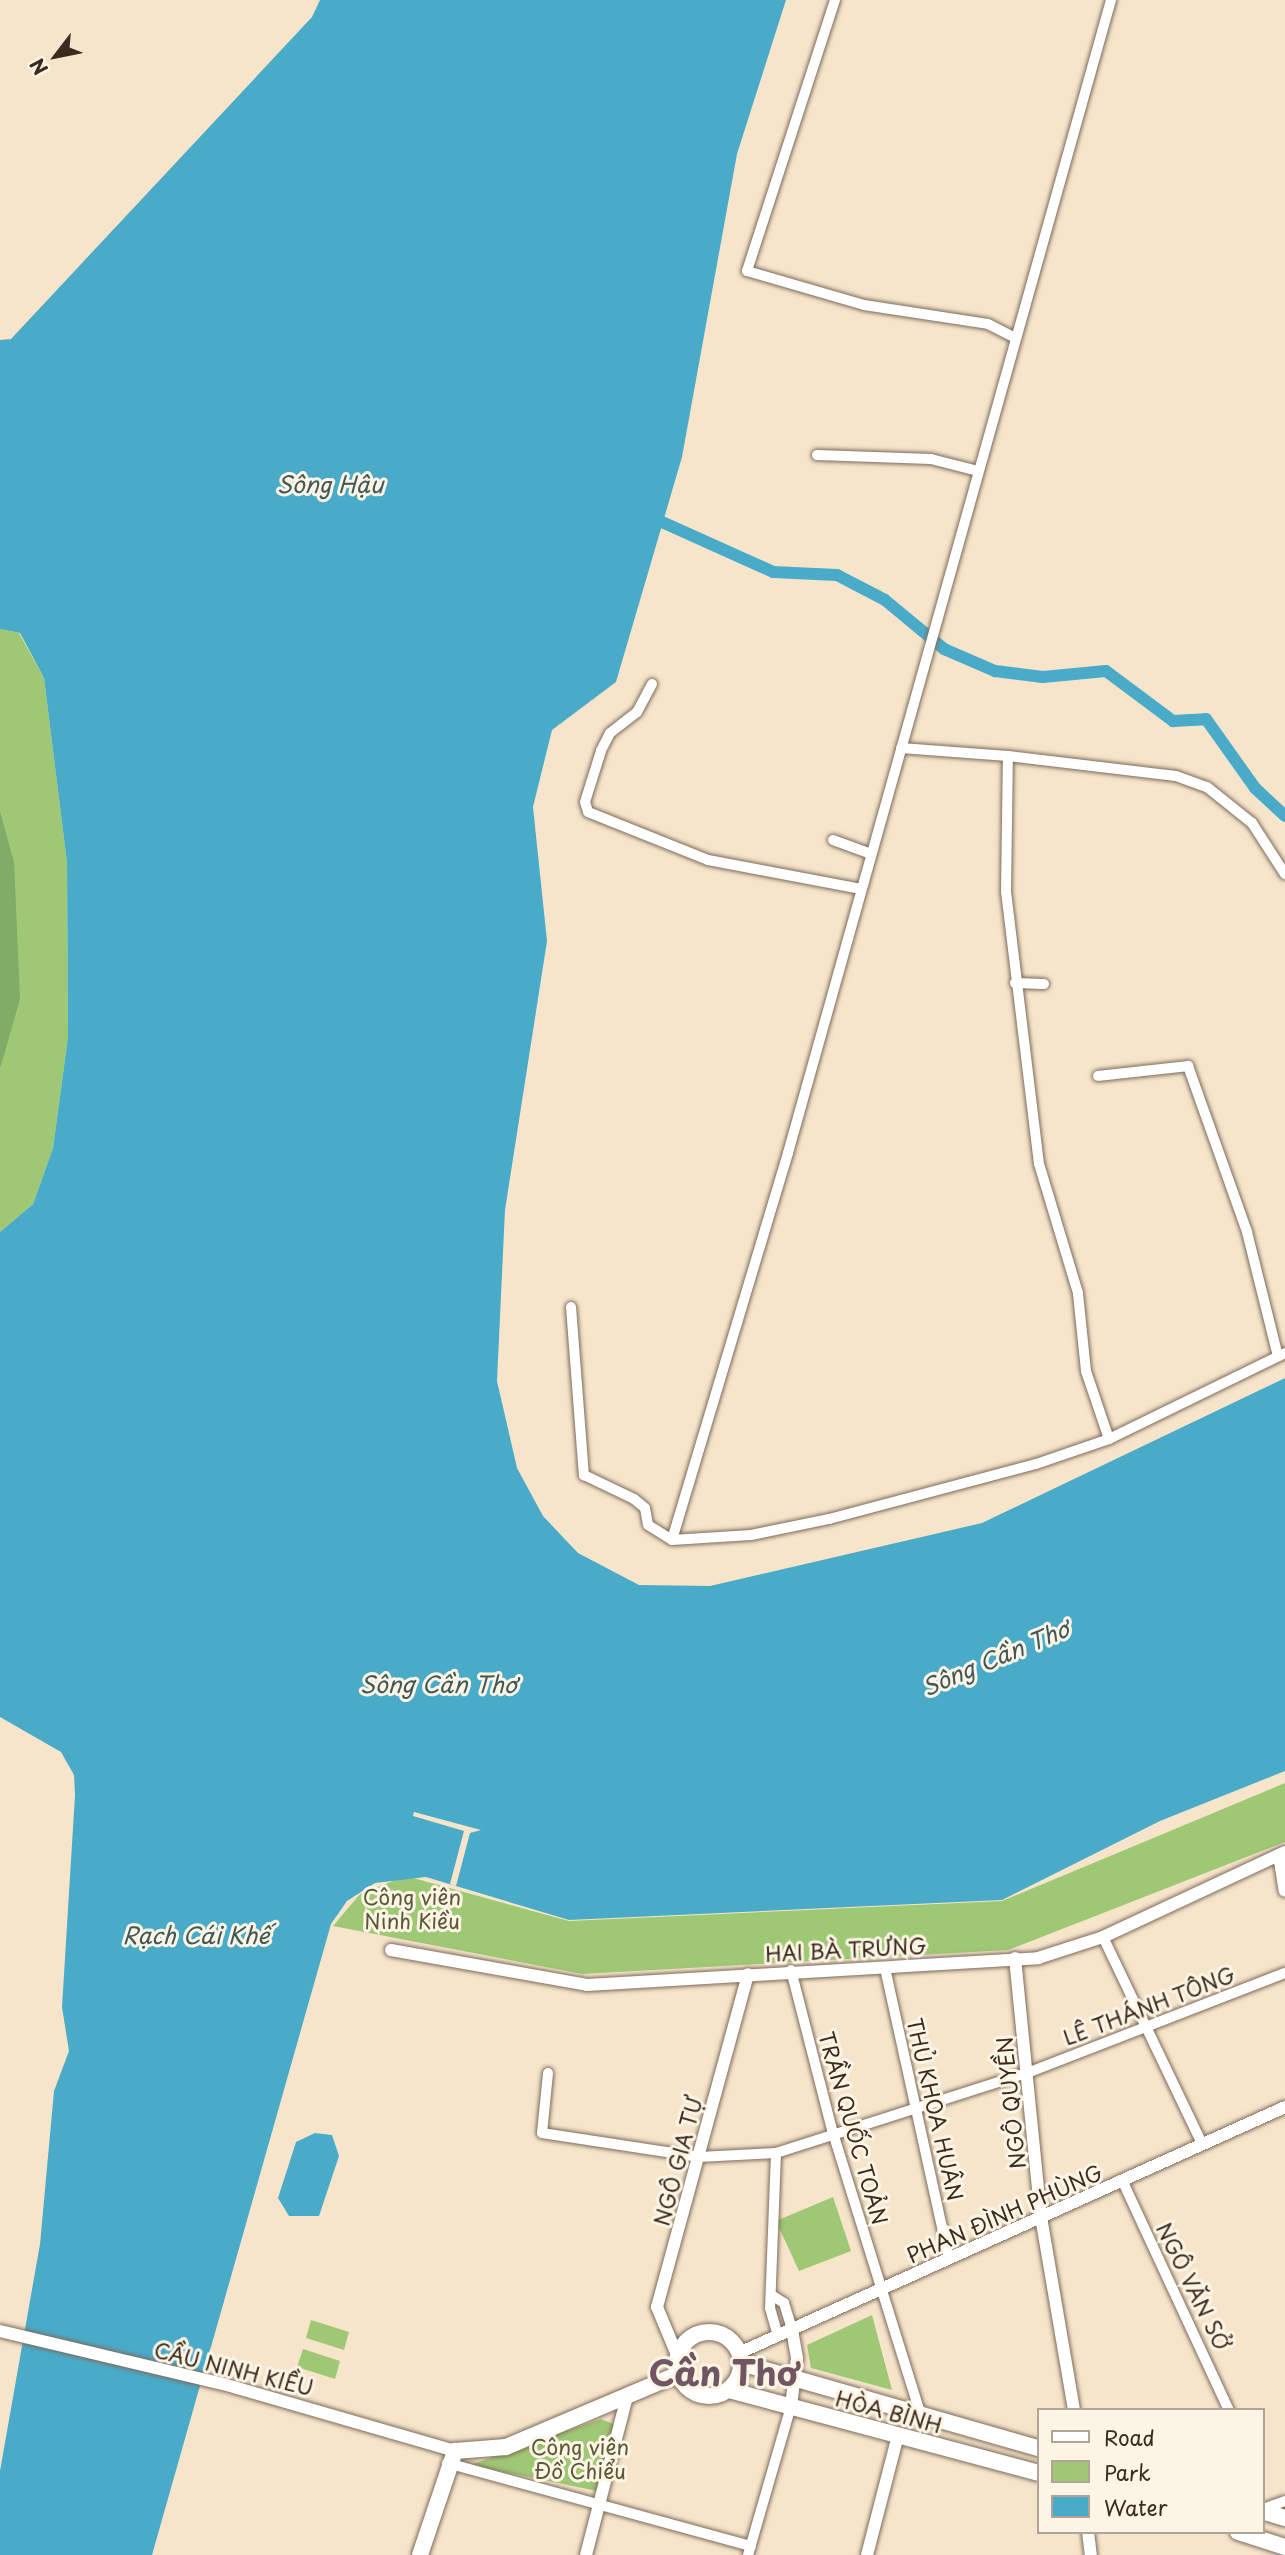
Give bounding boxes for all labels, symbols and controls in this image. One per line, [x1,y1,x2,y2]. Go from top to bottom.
north arrow [21,21,91,91]
text: N [22,53,54,81]
water label: Sông Hậu [276,470,384,498]
water label: Sông Cần Thơ [918,1615,1072,1701]
water label: Sông Cần Thơ [360,1670,516,1698]
park label: Công viên Ninh Kiều [363,1883,461,1933]
water label: Rạch Cái Khế [122,1921,270,1949]
street label: HAI BÀ TRƯNG [765,1932,927,1966]
street label: LÊ THÁNH TÔNG [1059,1960,1239,2050]
street label: THỦ KHOA HUÂN [902,2014,970,2204]
street label: TRẦN QUỐC TOẢN [814,2027,894,2229]
street label: NGÔ QUYỀN [990,2035,1030,2171]
street label: NGÔ GIA TỰ [647,2092,707,2230]
street label: PHAN ĐÌNH PHÙNG [902,2158,1106,2268]
street label: NGÔ VĂN SỞ [1152,2217,1236,2355]
street label: CẦU NINH KIỀU [150,2336,318,2400]
district label: Cần Thơ [649,2351,799,2393]
street label: HÒA BÌNH [833,2385,945,2437]
legend [1036,2408,1264,2534]
text: Road [1104,2421,1155,2453]
park label: Công viên Đồ Chiểu [531,2433,629,2483]
text: Park [1104,2456,1151,2488]
text: Water [1104,2491,1167,2523]

